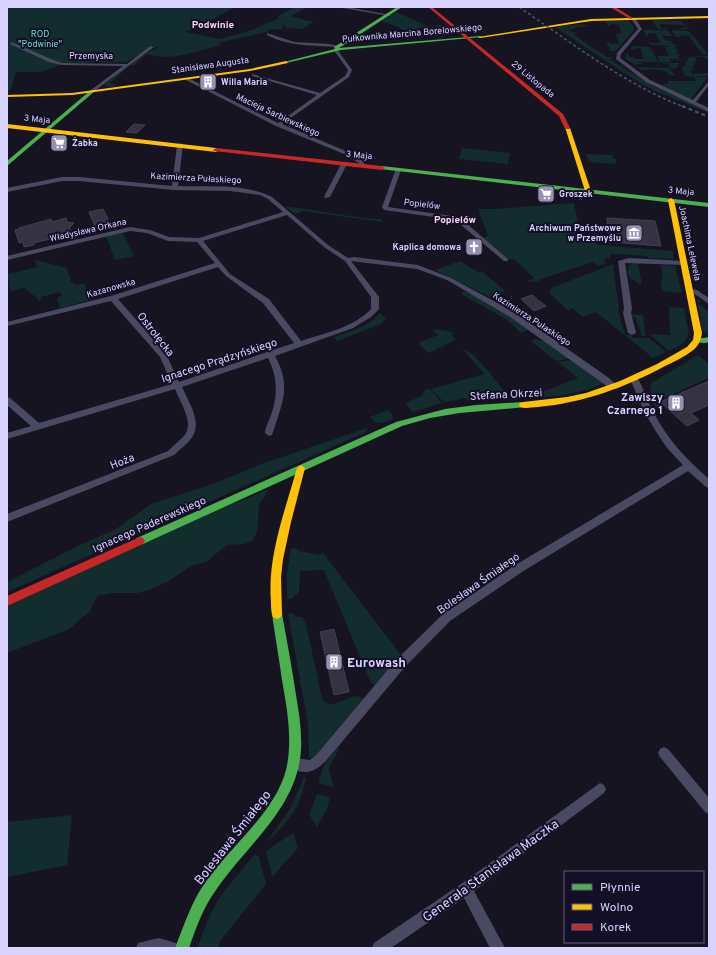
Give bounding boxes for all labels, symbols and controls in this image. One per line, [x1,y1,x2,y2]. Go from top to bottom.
district label: Podwinie [192,19,235,32]
street label: Pułkownika Marcina Borelowskiego [342,22,483,45]
park label: ROD "Podwinie" [18,29,62,50]
street label: Przemyska [69,51,113,62]
street label: Stanisława Augusta [171,55,250,76]
street label: 29 Listopada [509,59,557,100]
building icon: Willa Maria [198,72,218,92]
place label: Willa Maria [221,77,267,88]
street label: Macieja Sarbiewskiego [234,91,321,140]
street label: 3 Maja [23,113,51,126]
supermarket icon: Żabka [49,133,69,153]
place label: Żabka [72,136,98,149]
street label: 3 Maja [345,149,373,162]
street label: Kazimierza Pułaskiego [150,171,242,186]
supermarket icon: Groszek [536,184,556,204]
street label: 3 Maja [667,185,695,198]
place label: Groszek [559,189,593,200]
street label: Popielów [403,197,441,212]
street label: Joachima Lelewela [676,205,703,282]
district label: Popielów [434,214,477,227]
street label: Władysława Orkana [49,216,128,245]
place label: Archiwum Państwowe w Przemyślu [529,223,621,244]
museum icon: Archiwum Państwowe w Przemyślu [624,223,644,243]
church icon: Kaplica domowa [464,237,484,257]
place label: Kaplica domowa [393,242,461,253]
street label: Kazanowska [86,276,137,301]
street label: Kazimierza Pułaskiego [491,290,573,349]
street label: Ostrołęcka [134,310,177,360]
street label: Ignacego Prądzyńskiego [160,336,279,386]
street label: Stefana Okrzei [469,386,543,404]
place label: Zawiszy Czarnego 1 [607,391,663,418]
building icon: Zawiszy Czarnego 1 [666,393,686,413]
street label: Hoża [108,451,137,473]
street label: Ignacego Paderewskiego [90,494,208,556]
street label: Bolesława Śmiałego [434,549,523,618]
building icon: Eurowash [324,652,344,672]
place label: Eurowash [347,656,406,672]
street label: Bolesława Śmiałego [190,787,275,889]
street label: Generała Stanisława Maczka [420,817,562,926]
legend [564,871,704,943]
text: Płynnie [600,880,640,896]
text: Wolno [600,900,634,916]
text: Korek [600,920,631,936]

